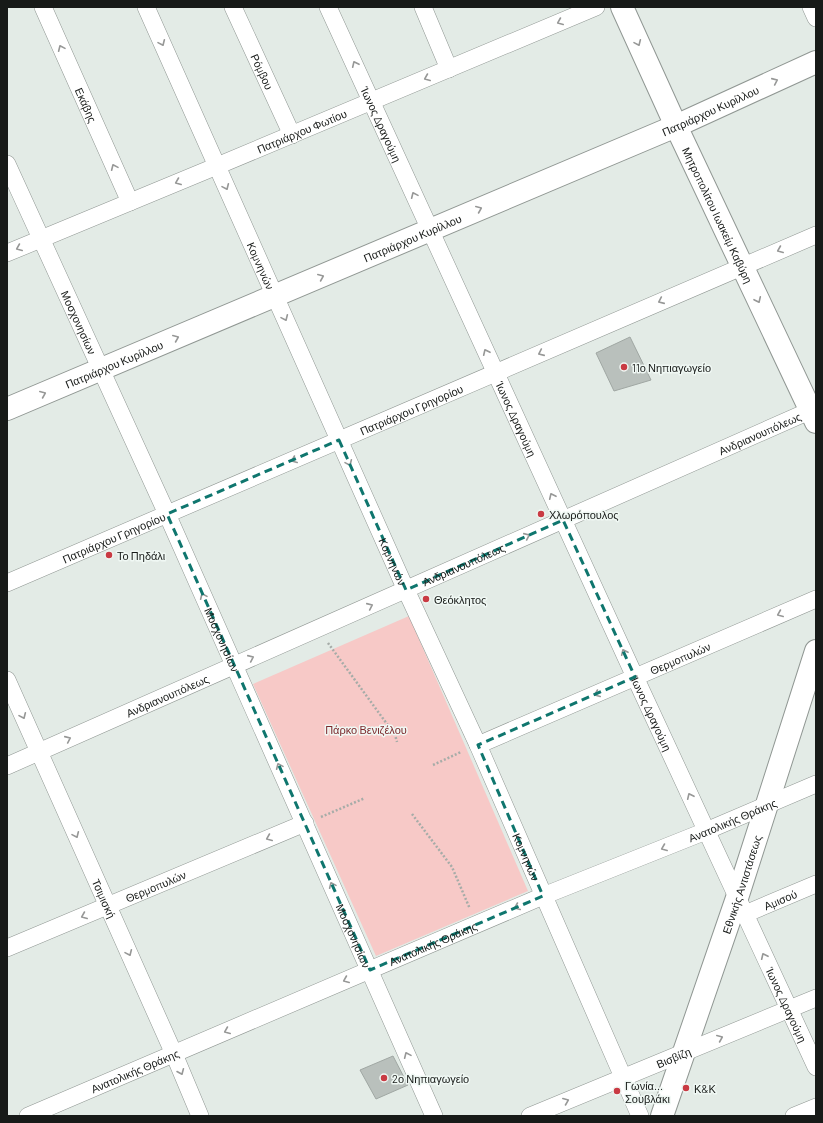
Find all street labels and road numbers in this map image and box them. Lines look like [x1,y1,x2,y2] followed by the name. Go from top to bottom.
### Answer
[249,52,277,91] street label: Ρόμβου
[660,83,761,138] street label: Πατριάρχου Κυρίλλου
[358,84,405,164] street label: Ίωνος Δραγούμη
[73,85,100,124] street label: Εκάβης
[255,106,348,155] street label: Πατριάρχου Φωτίου
[680,145,756,285] street label: Μητροπολίτου Ιωακείμ Καβύρη
[361,211,463,264] street label: Πατριάρχου Κυρίλλου
[245,240,278,292] street label: Κομνηνών
[59,288,100,357] street label: Μοσχονησίων
[63,337,165,390] street label: Πατριάρχου Κυρίλλου
[493,378,540,459] street label: Ίωνος Δραγούμη
[358,381,465,437] street label: Πατριάρχου Γρηγορίου
[716,409,803,457] street label: Ανδριανουπόλεως
[60,509,167,565] street label: Πατριάρχου Γρηγορίου
[377,536,410,588] street label: Κομνηνών
[420,540,507,588] street label: Ανδριανουπόλεως
[203,605,243,674] street label: Μοσχονησίων
[648,639,713,677] street label: Θερμοπυλών
[124,671,210,719] street label: Ανδριανουπόλεως
[628,673,675,753] street label: Ίωνος Δραγούμη
[686,795,778,844] street label: Ανατολικής Θράκης
[511,831,543,883] street label: Κομνηνών
[719,833,763,935] street label: Εθνικής Αντιστάσεως
[123,867,188,904] street label: Θερμοπυλών
[90,877,119,920] street label: Τσιμισκή
[761,886,799,912] street label: Αμισού
[334,902,374,970] street label: Μοσχονησίων
[387,919,479,968] street label: Ανατολικής Θράκης
[764,964,810,1044] street label: Ίωνος Δραγούμη
[654,1044,692,1070] street label: Βισβίζη
[89,1046,181,1095] street label: Ανατολικής Θράκης

